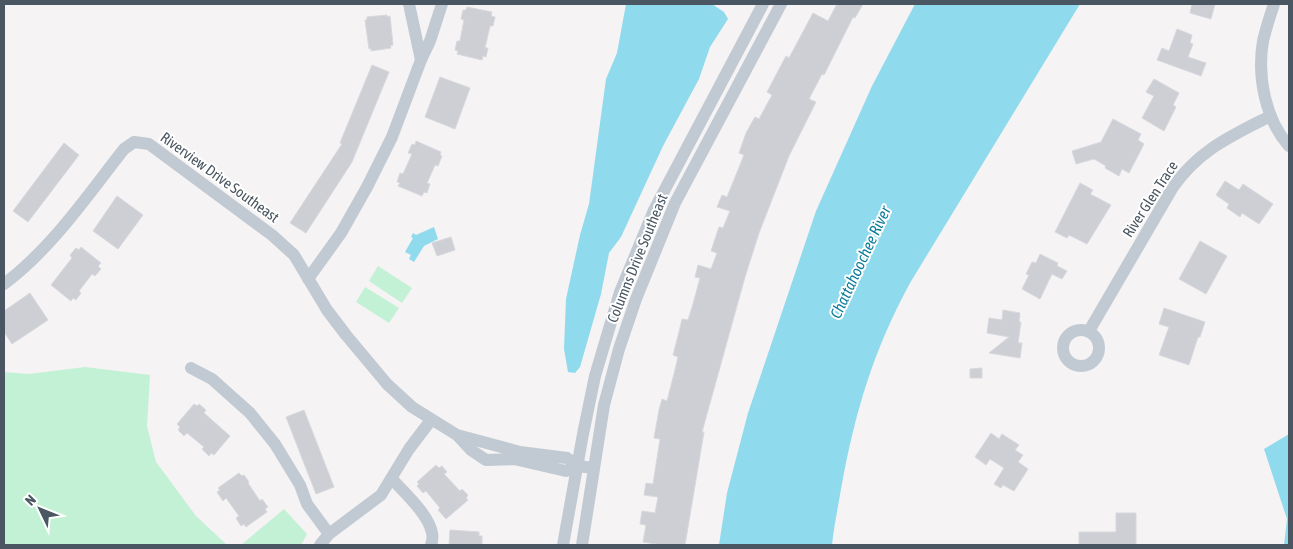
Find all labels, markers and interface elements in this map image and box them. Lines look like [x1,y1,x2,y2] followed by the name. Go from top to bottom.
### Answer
[157,128,283,226] street label: Riverview Drive Southeast
[1119,158,1181,240] street label: River Glen Trace
[603,191,671,325] street label: Columns Drive Southeast
[826,202,894,321] water label: Chattahoochee River
[15,484,65,534] north arrow
[22,492,39,509] text: N

